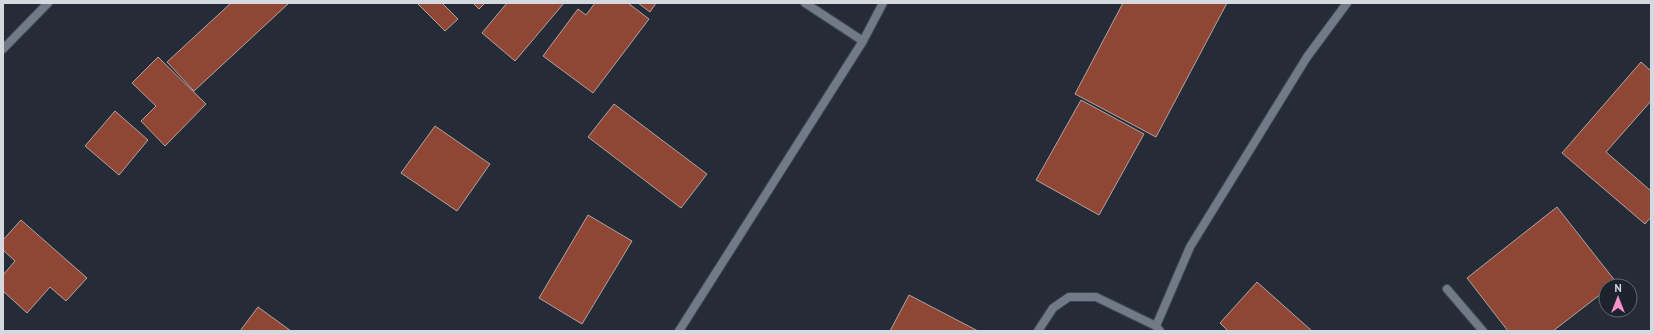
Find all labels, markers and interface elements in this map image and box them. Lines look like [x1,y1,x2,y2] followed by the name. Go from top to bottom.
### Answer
[1598,278,1638,318] north arrow
[1614,281,1622,295] text: N

